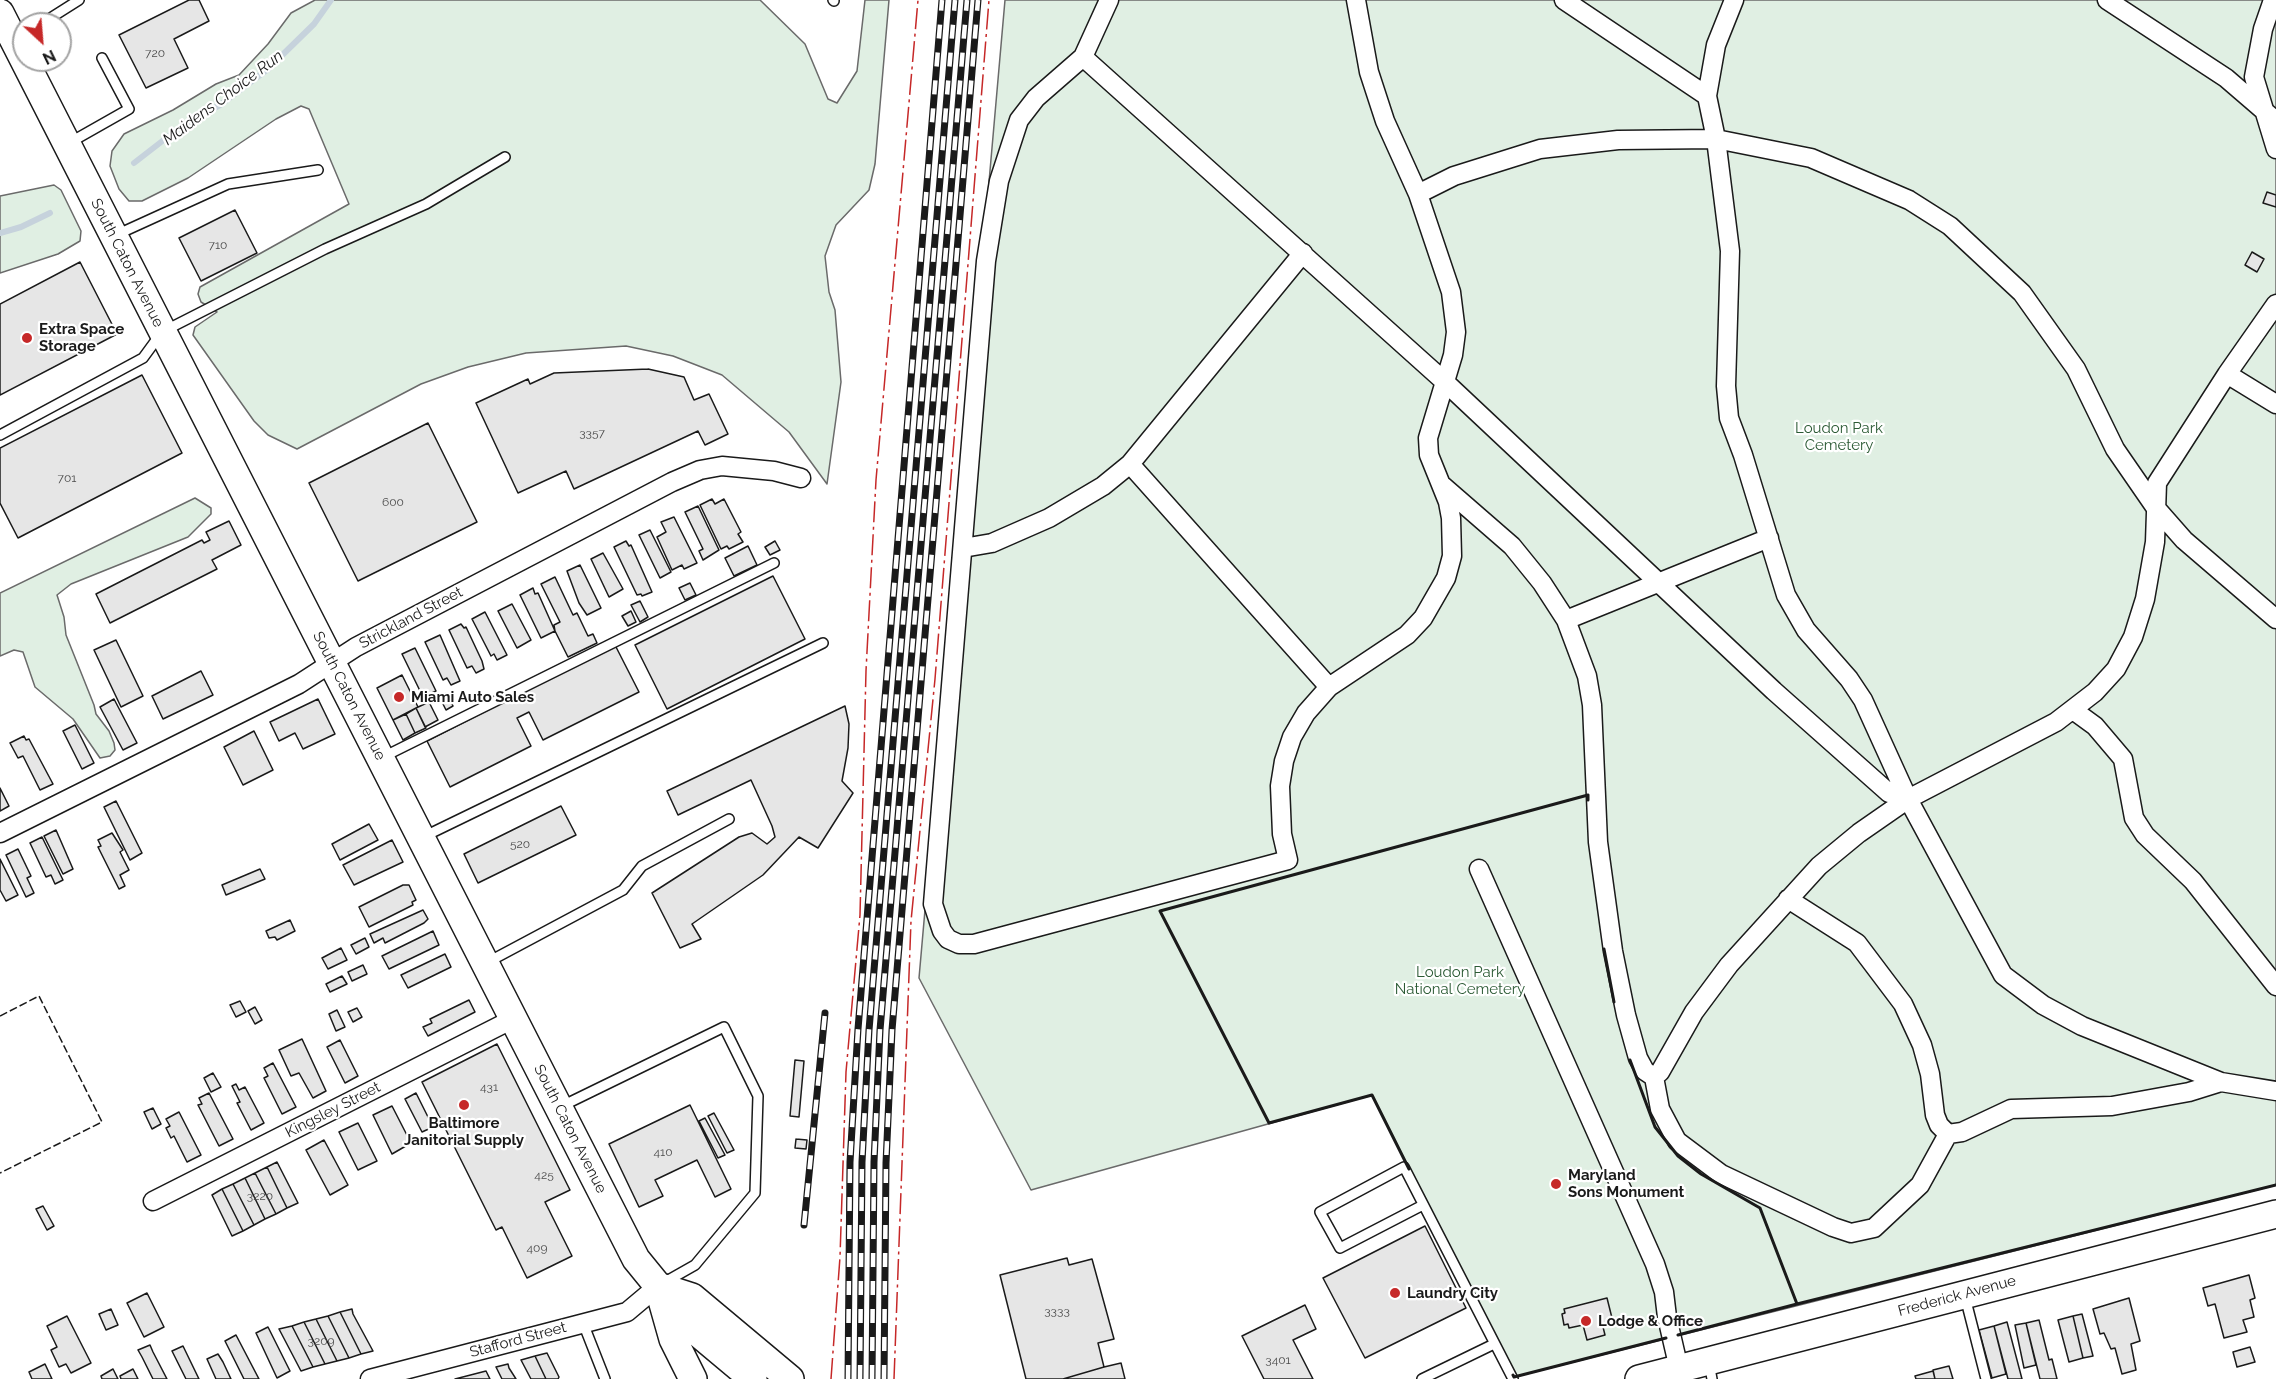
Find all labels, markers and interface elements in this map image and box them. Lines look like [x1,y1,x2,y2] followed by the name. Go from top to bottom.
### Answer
[12,12,72,72] north arrow
[40,46,59,68] text: N
[145,46,165,60] house number: 720
[159,46,287,150] water label: Maidens Choice Run
[87,196,167,330] street label: South Caton Avenue
[209,238,227,252] house number: 710
[39,320,124,355] place label: Extra Space Storage
[20,331,34,345] marker: Extra Space Storage
[1795,419,1883,454] park label: Loudon Park Cemetery
[579,426,605,440] house number: 3357
[58,471,76,485] house number: 701
[382,495,404,509] house number: 600
[356,583,466,653] street label: Strickland Street
[309,629,389,763] street label: South Caton Avenue
[411,688,534,706] place label: Miami Auto Sales
[392,690,406,704] marker: Miami Auto Sales
[510,837,530,851] house number: 520
[1395,963,1525,998] park label: Loudon Park National Cemetery
[530,1062,610,1196] street label: South Caton Avenue
[282,1078,384,1142] street label: Kingsley Street
[480,1080,498,1094] house number: 431
[457,1098,471,1112] marker: Baltimore Janitorial Supply
[404,1114,524,1149] place label: Baltimore Janitorial Supply
[653,1145,673,1159] house number: 410
[1568,1166,1684,1201] place label: Maryland Sons Monument
[534,1168,554,1182] house number: 425
[1549,1177,1563,1191] marker: Maryland Sons Monument
[247,1189,273,1203] house number: 3220
[527,1241,547,1255] house number: 409
[1896,1272,2018,1320] street label: Frederick Avenue
[1407,1284,1498,1302] place label: Laundry City
[1388,1286,1402,1300] marker: Laundry City
[1044,1304,1070,1318] house number: 3333
[1598,1312,1703,1330] place label: Lodge & Office
[1579,1314,1593,1328] marker: Lodge & Office
[468,1318,568,1362] street label: Stafford Street
[307,1334,335,1348] house number: 3209
[1265,1353,1291,1367] house number: 3401

